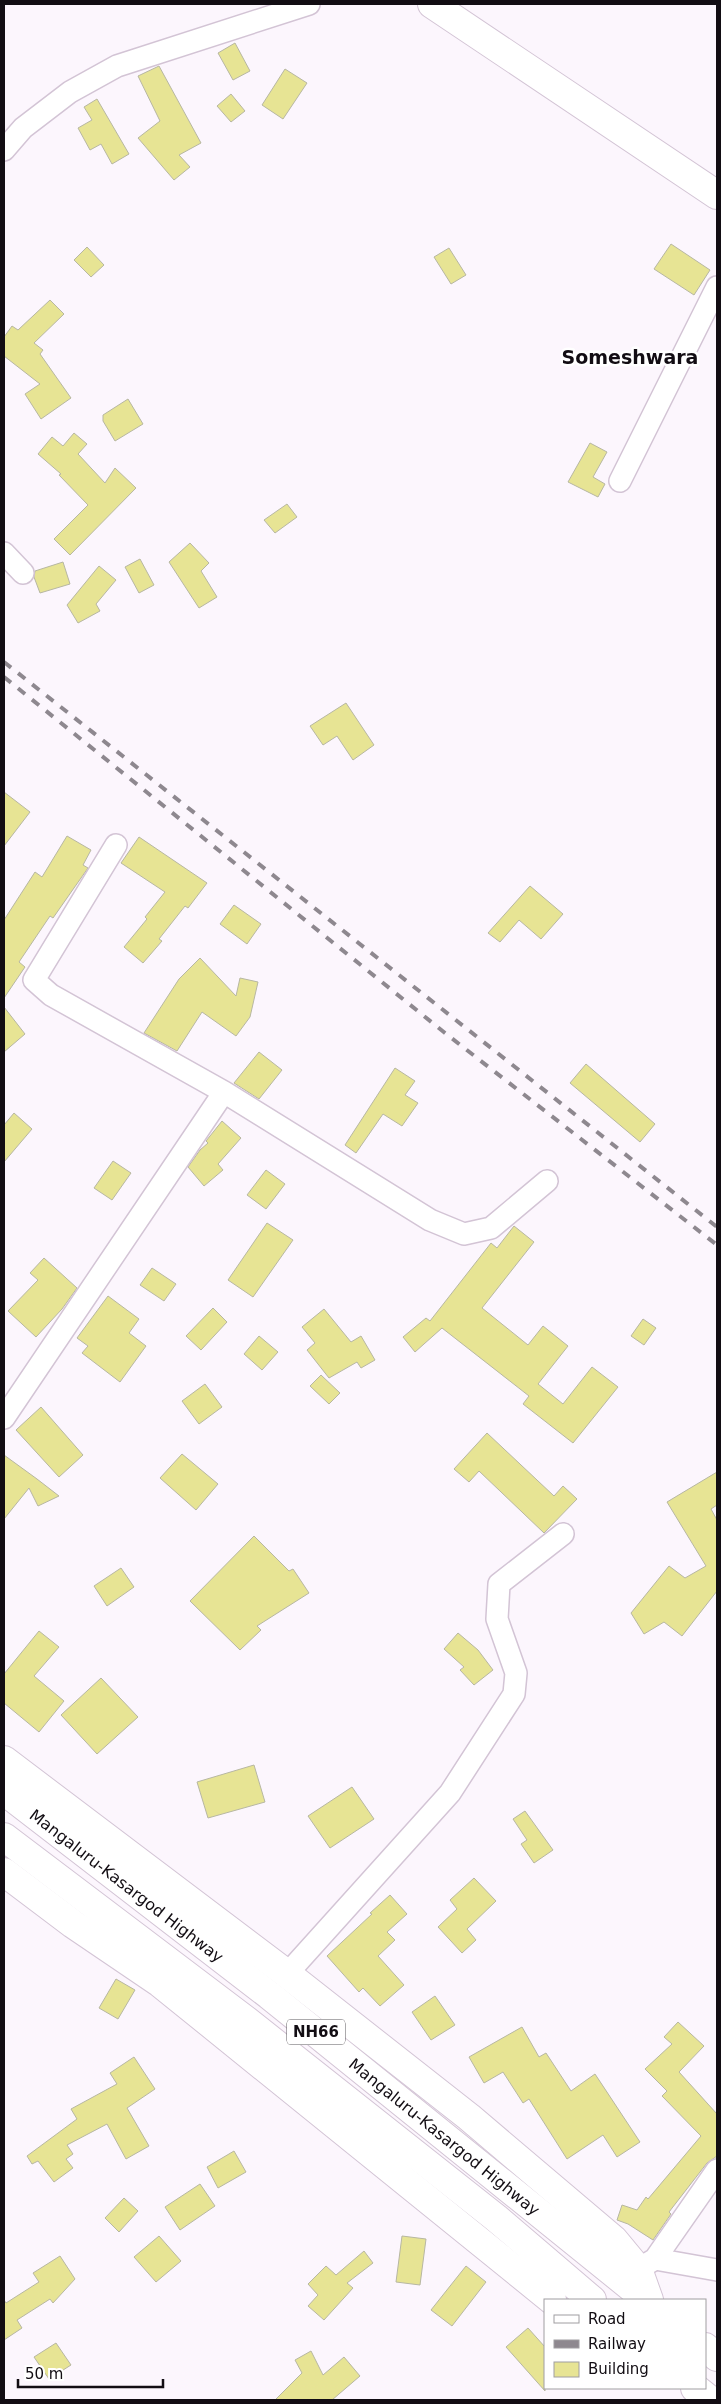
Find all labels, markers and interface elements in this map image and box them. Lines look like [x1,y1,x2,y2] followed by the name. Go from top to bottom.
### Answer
[562,346,698,368] district label: Someshwara
[26,1805,227,1967] street label: Mangaluru-Kasargod Highway
[287,2020,345,2044] road number: NH66
[345,2054,543,2220] street label: Mangaluru-Kasargod Highway
[544,2299,706,2389] legend
[588,2310,626,2328] text: Road
[588,2335,646,2353] text: Railway
[18,2356,162,2388] scale bar
[588,2360,649,2378] text: Building
[25,2365,63,2383] text: 50 m

